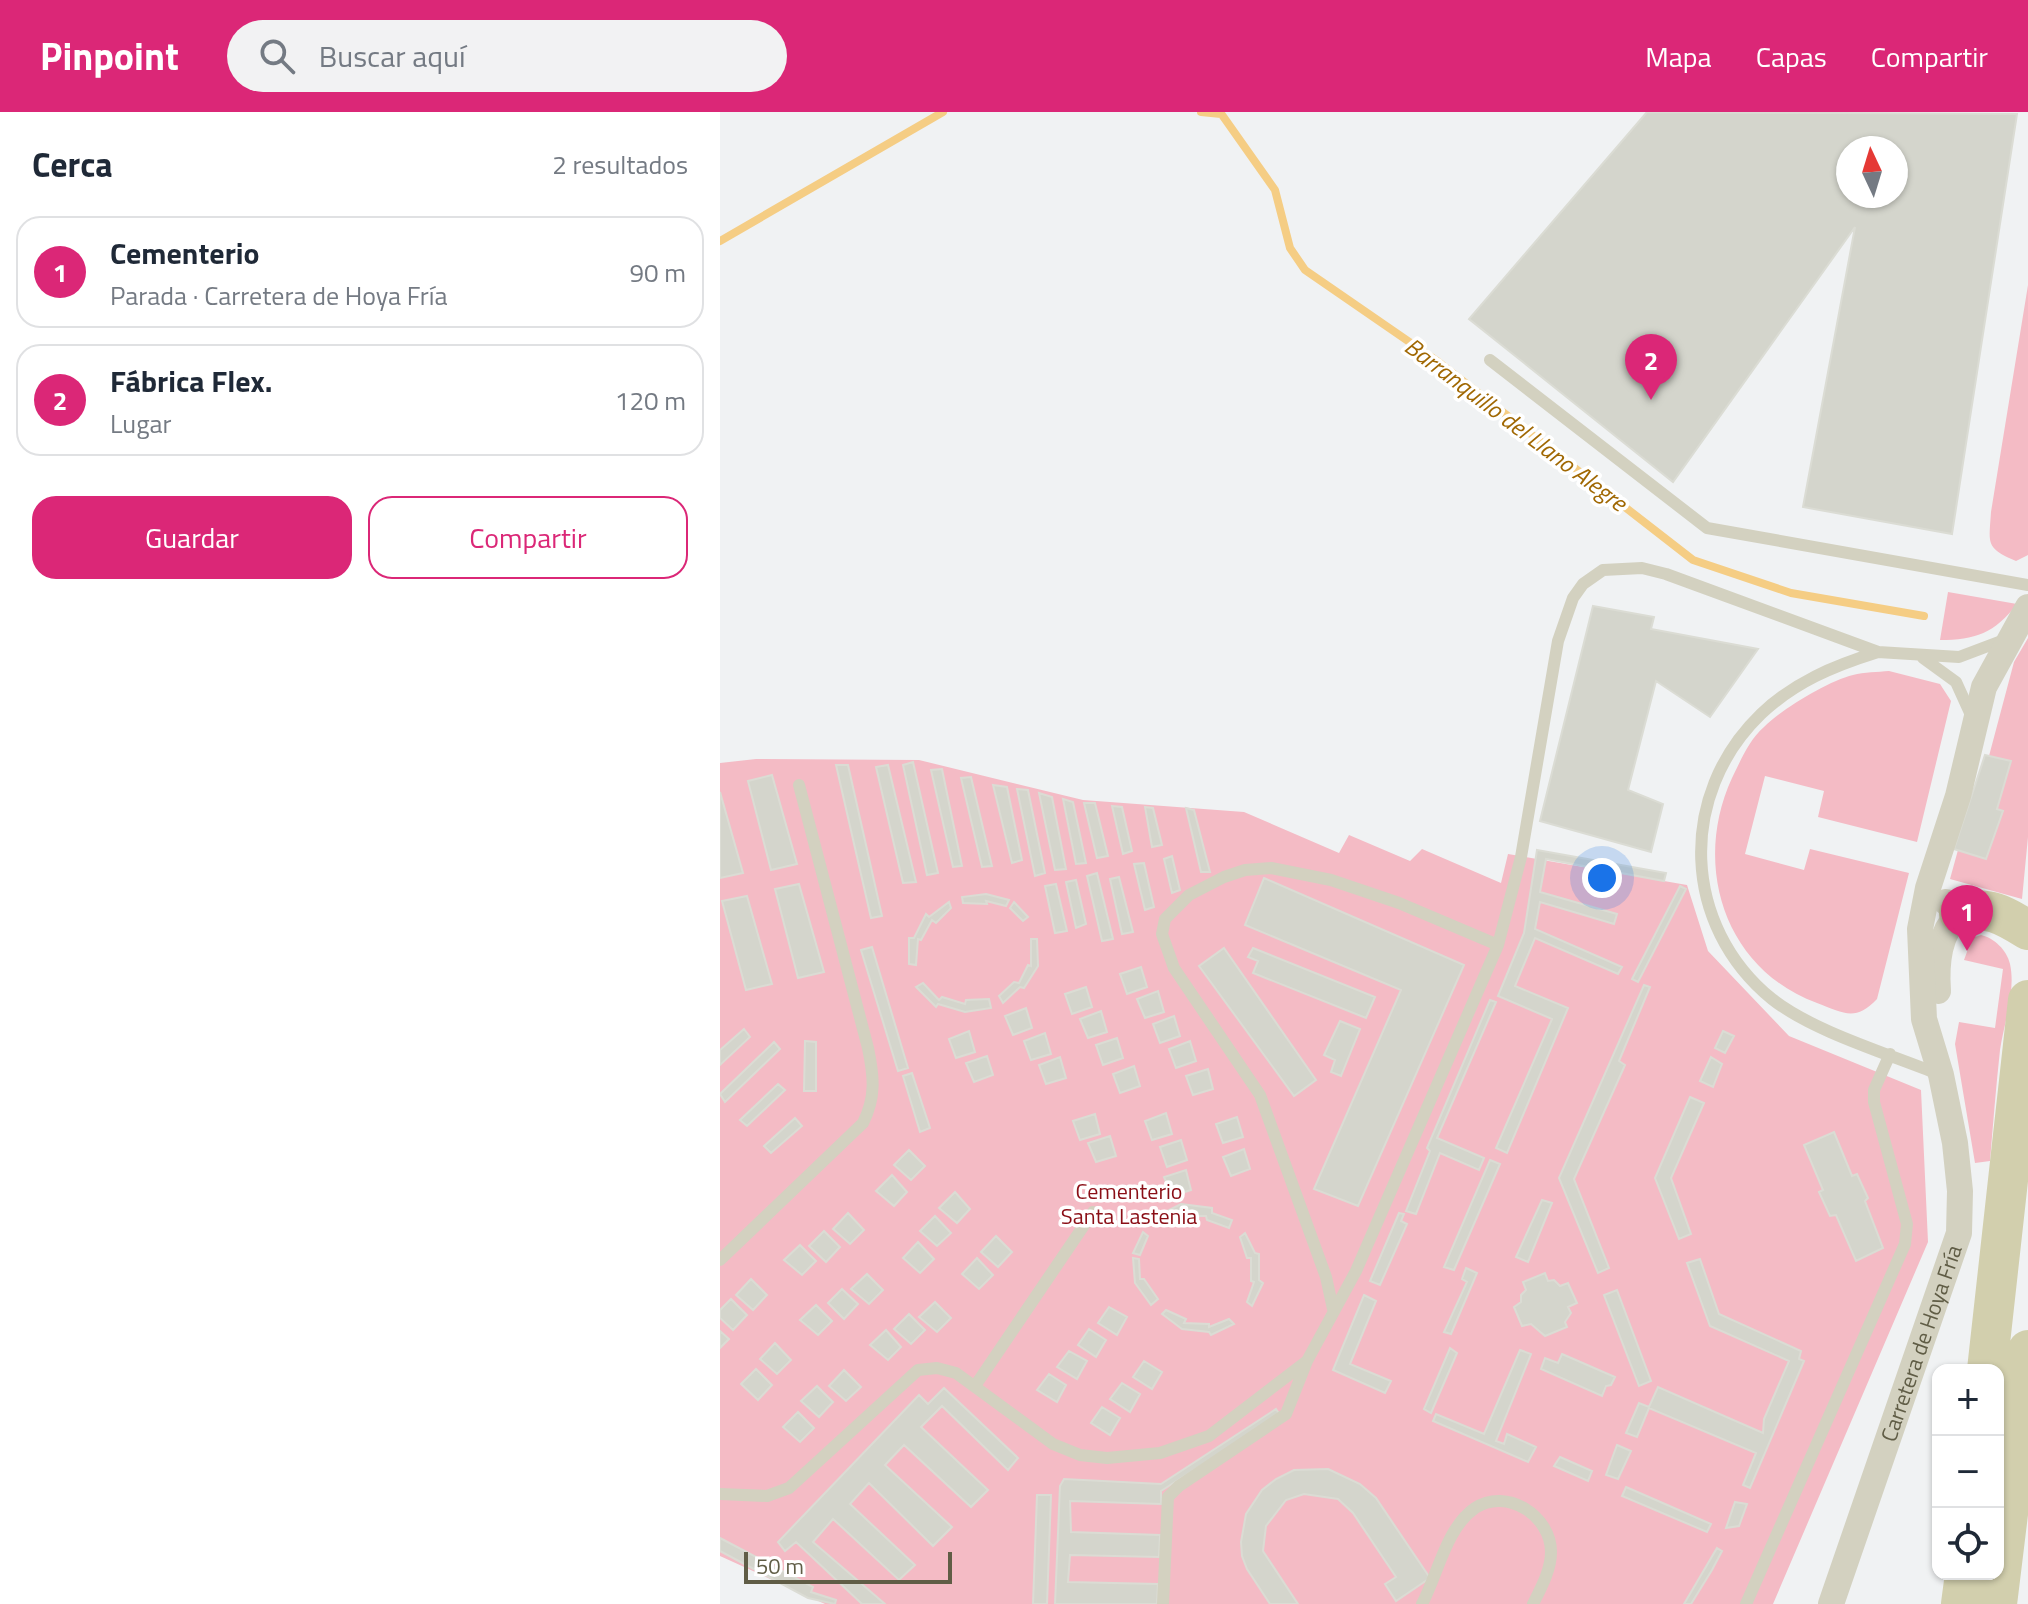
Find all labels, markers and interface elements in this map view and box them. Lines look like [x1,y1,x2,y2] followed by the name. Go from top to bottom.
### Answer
[227,20,787,92] search box
[40,27,179,85] text: Pinpoint
[319,33,466,79] text: Buscar aquí
[255,34,299,78] icon: search
[1645,35,1712,78] text: Mapa
[1756,35,1827,78] text: Capas
[1871,35,1988,78] text: Compartir
[1836,136,1908,208] north arrow
[32,138,113,190] text: Cerca
[552,145,688,184] text: 2 resultados
[110,230,260,276] text: Cementerio
[53,253,67,292] text: 1
[629,253,686,292] text: 90 m
[110,276,448,315] text: Parada · Carretera de Hoya Fría
[1397,328,1636,521] water label: Barranquillo del Llano Alegre
[1625,334,1677,400] pin: 2
[110,358,273,404] text: Fábrica Flex.
[53,381,67,420] text: 2
[615,381,686,420] text: 120 m
[110,404,172,443] text: Lugar
[32,496,352,579] button: Guardar
[368,496,688,579] button: Compartir
[1582,858,1622,898] your location
[1941,885,1993,951] pin: 1
[1061,1174,1197,1233] park label: Cementerio Santa Lastenia
[1871,1240,1971,1446] street label: Carretera de Hoya Fría
[1932,1364,2004,1580] map controls
[1932,1364,2004,1436] button: +
[1932,1436,2004,1508] button: −
[1932,1508,2004,1580] button: locate
[744,1548,952,1584] scale bar
[756,1549,804,1583] text: 50 m

